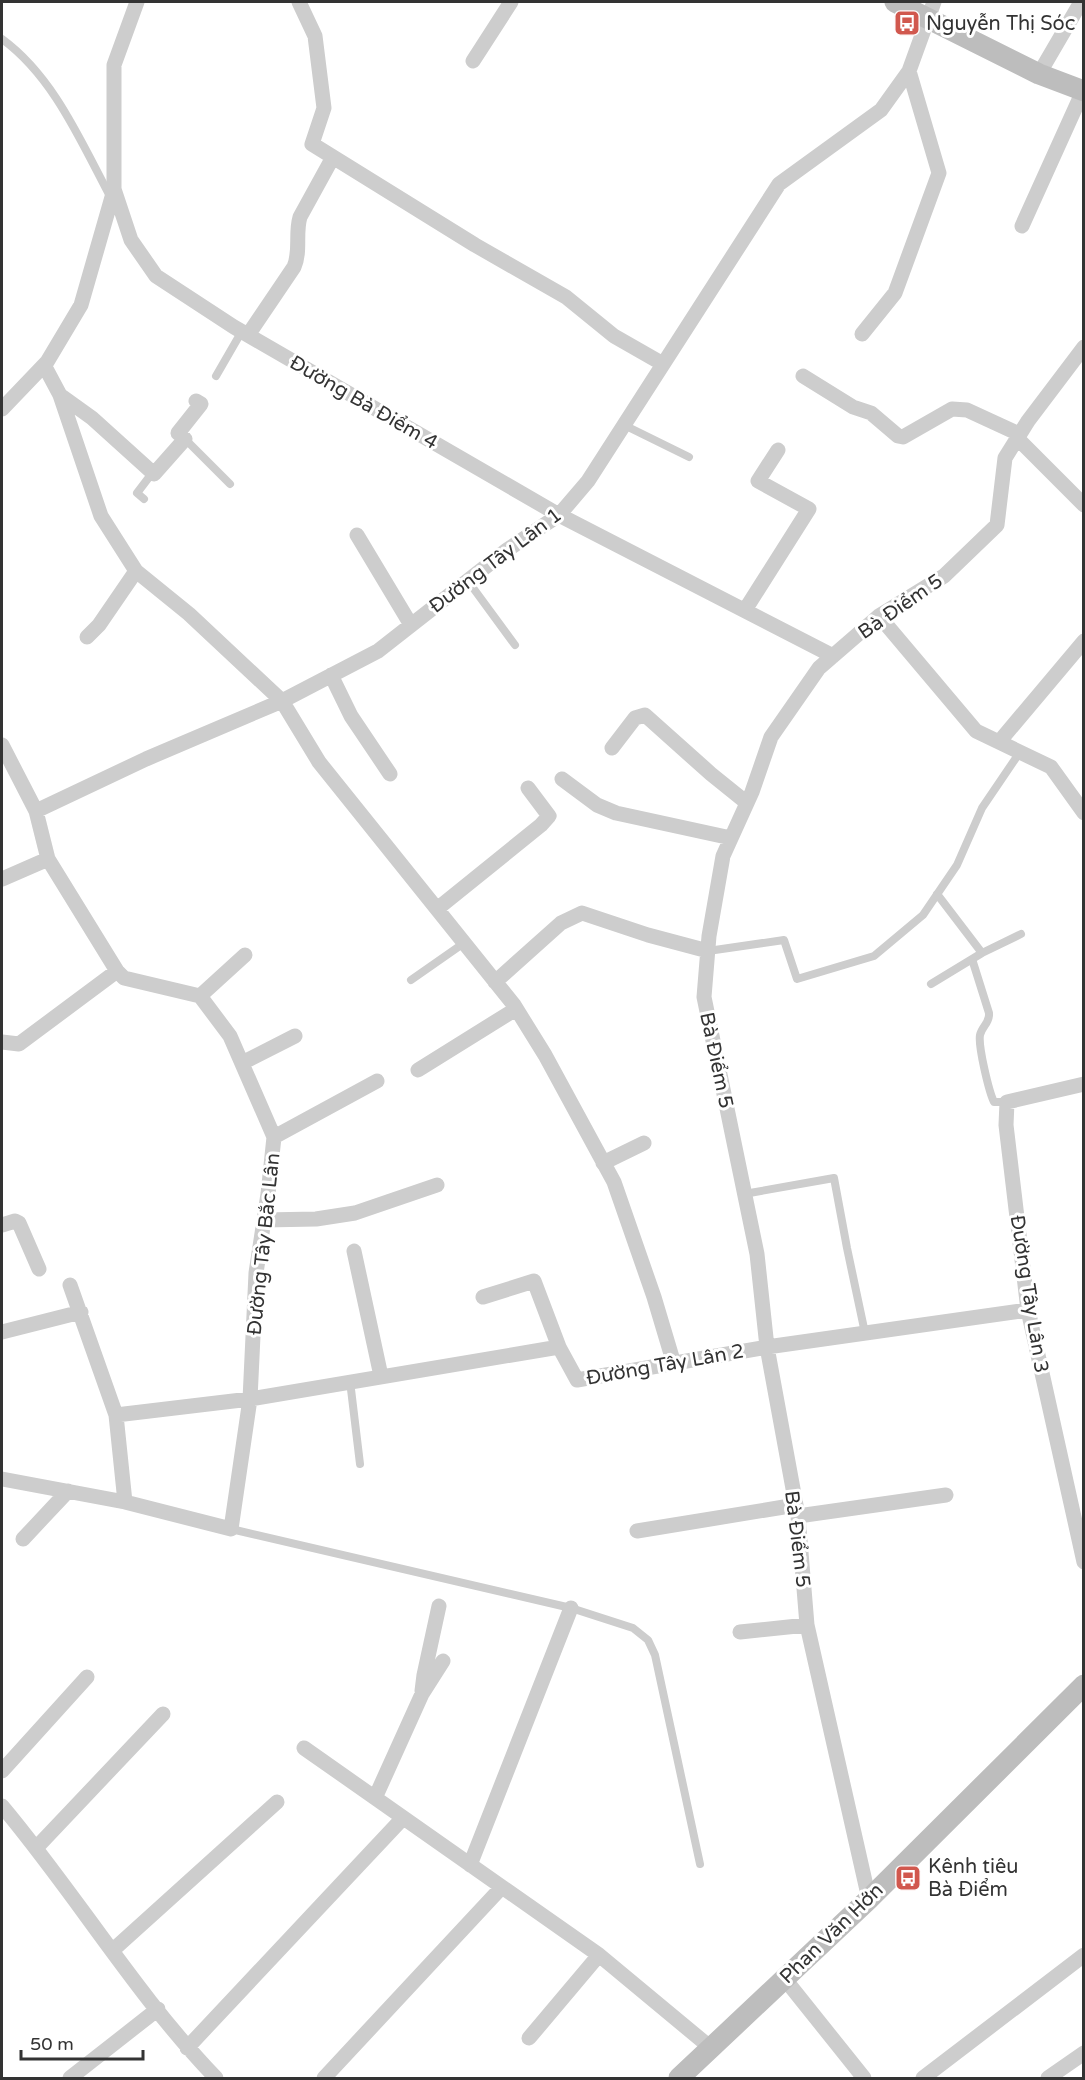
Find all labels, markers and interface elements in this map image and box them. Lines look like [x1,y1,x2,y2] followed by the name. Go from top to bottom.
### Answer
[892,8,922,38] bus stop icon: Nguyễn Thị Sóc
[926,12,1075,36] place label: Nguyễn Thị Sóc
[285,351,442,455] street label: Đường Bà Điểm 4
[425,503,567,618] street label: Đường Tây Lân 1
[854,569,947,645] street label: Bà Điểm 5
[694,1010,738,1110] street label: Bà Điểm 5
[242,1152,285,1336] street label: Đường Tây Bắc Lân
[1005,1213,1053,1375] street label: Đường Tây Lân 3
[584,1339,746,1391] street label: Đường Tây Lân 2
[779,1489,815,1589] street label: Bà Điểm 5
[928,1855,1018,1902] place label: Kênh tiêu Bà Điểm
[893,1863,923,1893] bus stop icon: Kênh tiêu Bà Điểm
[775,1878,888,1989] street label: Phan Văn Hớn
[21,2023,142,2061] scale bar
[30,2033,74,2055] text: 50 m

